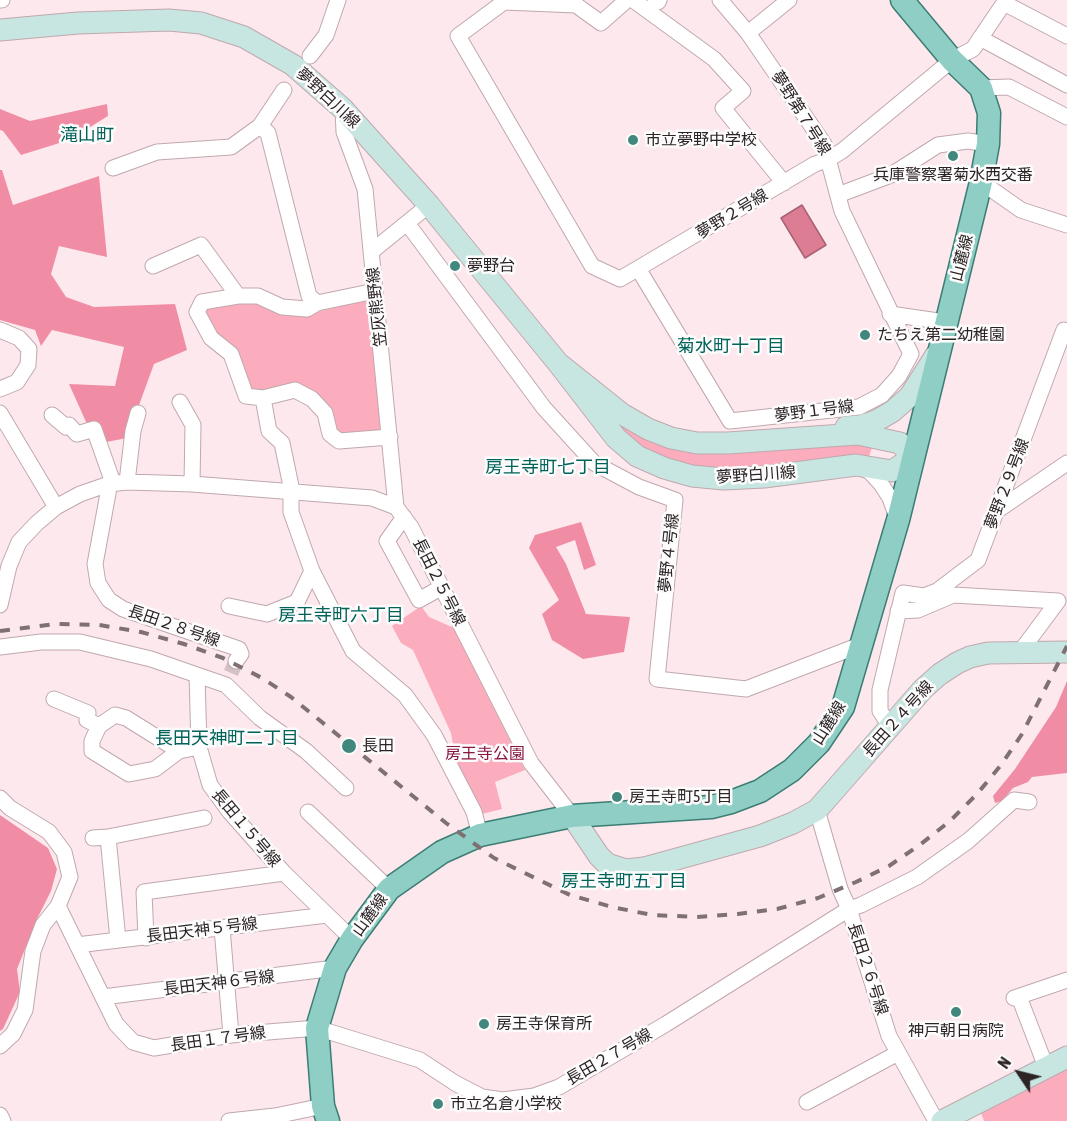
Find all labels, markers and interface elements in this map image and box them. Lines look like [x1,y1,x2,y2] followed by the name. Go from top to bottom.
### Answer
[292,64,364,132] street label: 夢野白川線
[767,67,835,159] street label: 夢野第７号線
[60,124,114,146] district label: 滝山町
[645,130,757,150] place label: 市立夢野中学校
[626,133,640,147] marker: 市立夢野中学校
[946,149,960,163] marker: 兵庫警察署菊水西交番
[873,165,1033,185] place label: 兵庫警察署菊水西交番
[693,185,771,243] street label: 夢野２号線
[947,232,977,284] street label: 山麓線
[467,256,515,276] place label: 夢野台
[448,259,462,273] marker: 夢野台
[363,266,391,348] street label: 笠灰熊野線
[877,325,1005,345] place label: たちえ第二幼稚園
[858,328,872,342] marker: たちえ第二幼稚園
[677,335,785,357] district label: 菊水町十丁目
[773,397,855,425] street label: 夢野１号線
[981,436,1033,532] street label: 夢野２９号線
[485,456,611,478] district label: 房王寺町七丁目
[715,463,797,487] street label: 夢野白川線
[655,512,683,594] street label: 夢野４号線
[409,535,469,629] street label: 長田２５号線
[125,601,223,651] street label: 長田２８号線
[278,604,404,626] district label: 房王寺町六丁目
[859,677,937,761] street label: 長田２４号線
[808,698,850,748] street label: 山麓線
[155,727,299,749] district label: 長田天神町二丁目
[362,736,394,756] place label: 長田
[340,737,358,755] marker: 長田
[445,744,525,764] park label: 房王寺公園
[208,785,284,871] street label: 長田１５号線
[629,787,733,807] place label: 房王寺町5丁目
[610,790,624,804] marker: 房王寺町5丁目
[561,870,687,892] district label: 房王寺町五丁目
[348,890,392,940] street label: 山麓線
[145,914,259,946] street label: 長田天神５号線
[844,920,892,1018] street label: 長田２６号線
[162,967,276,999] street label: 長田天神６号線
[949,1005,963,1019] marker: 神戸朝日病院
[496,1014,592,1034] place label: 房王寺保育所
[477,1017,491,1031] marker: 房王寺保育所
[908,1021,1004,1041] place label: 神戸朝日病院
[169,1023,267,1055] street label: 長田１７号線
[563,1025,655,1089] street label: 長田２７号線
[989,1043,1049,1103] north arrow
[994,1054,1014,1072] text: N
[450,1094,562,1114] place label: 市立名倉小学校
[431,1097,445,1111] marker: 市立名倉小学校

